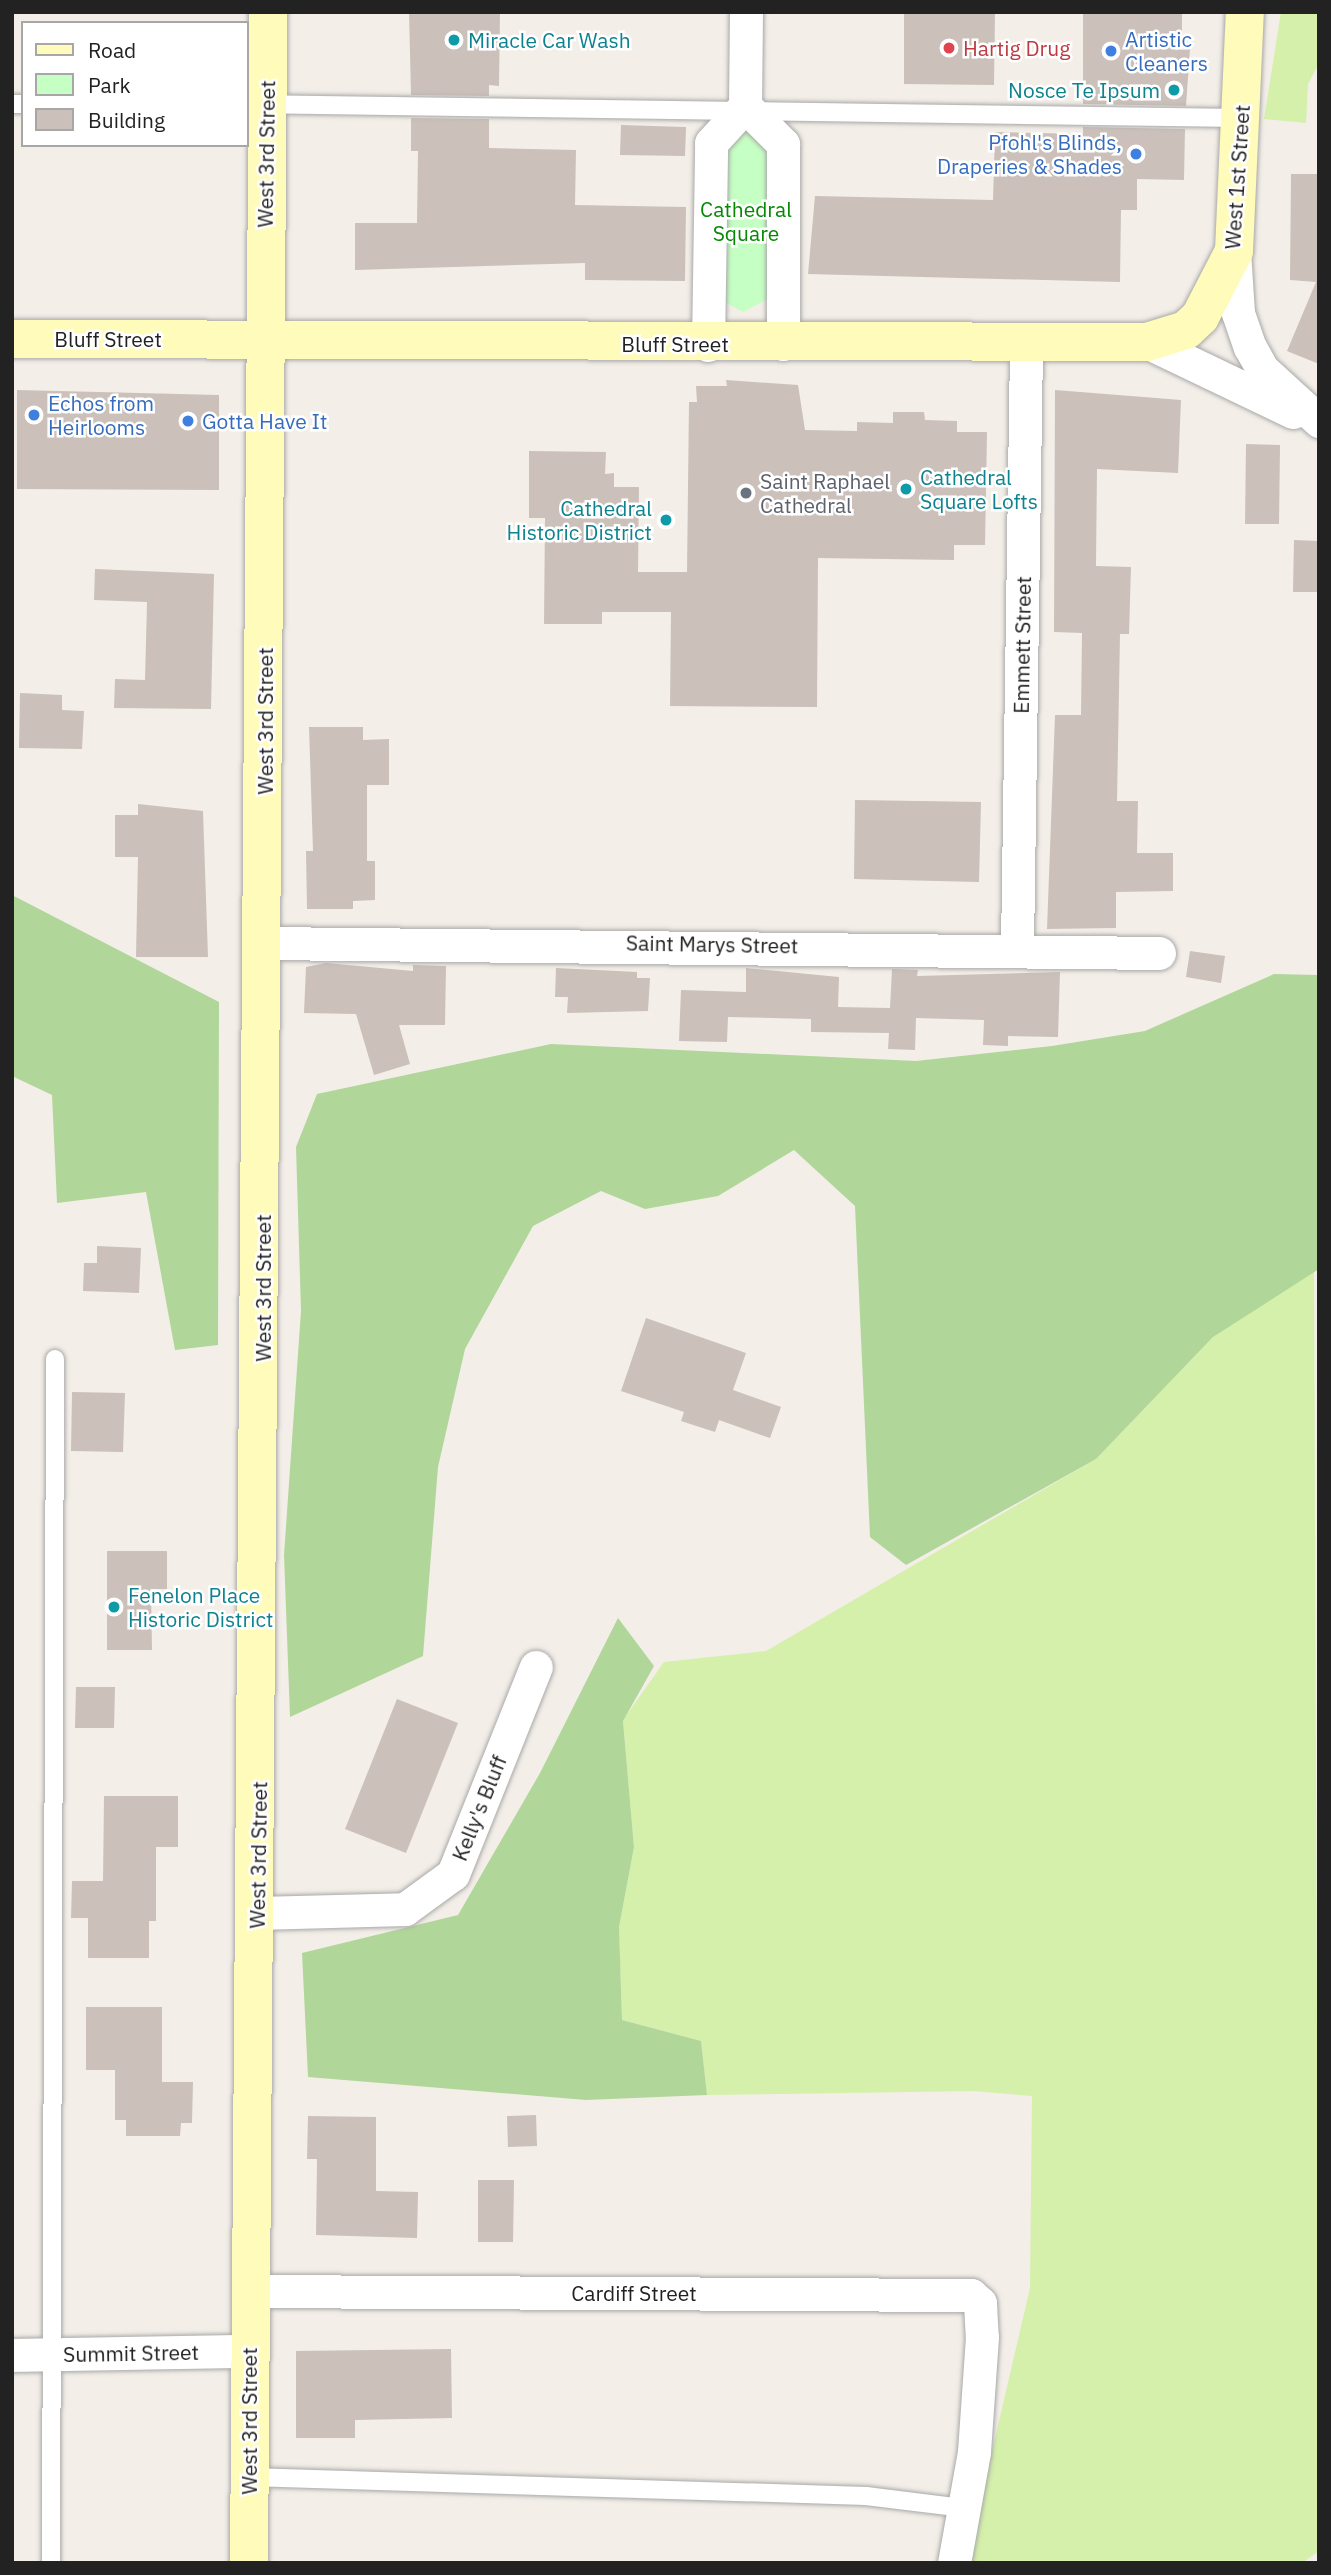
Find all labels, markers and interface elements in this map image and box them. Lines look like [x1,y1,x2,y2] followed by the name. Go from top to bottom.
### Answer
[21,21,248,147] legend
[1125,26,1208,76] place label: Artistic Cleaners
[468,27,631,53] place label: Miracle Car Wash
[446,32,462,48] marker: Miracle Car Wash
[963,35,1070,61] place label: Hartig Drug
[88,36,136,64] text: Road
[941,40,957,56] marker: Hartig Drug
[1103,43,1119,59] marker: Artistic Cleaners
[88,71,131,99] text: Park
[1008,77,1160,103] place label: Nosce Te Ipsum
[252,80,280,228] street label: West 3rd Street
[1166,82,1182,98] marker: Nosce Te Ipsum
[1219,104,1255,250] street label: West 1st Street
[88,106,165,134] text: Building
[937,129,1122,179] place label: Pfohl's Blinds, Draperies & Shades
[1128,146,1144,162] marker: Pfohl's Blinds, Draperies & Shades
[700,196,792,246] park label: Cathedral Square
[54,326,162,352] street label: Bluff Street
[621,331,729,357] street label: Bluff Street
[48,390,154,440] place label: Echos from Heirlooms
[26,407,42,423] marker: Echos from Heirlooms
[202,408,327,434] place label: Gotta Have It
[180,413,196,429] marker: Gotta Have It
[920,464,1038,514] place label: Cathedral Square Lofts
[760,468,890,518] place label: Saint Raphael Cathedral
[898,481,914,497] marker: Cathedral Square Lofts
[738,485,754,501] marker: Saint Raphael Cathedral
[507,495,652,545] place label: Cathedral Historic District
[658,512,674,528] marker: Cathedral Historic District
[1008,576,1036,714] street label: Emmett Street
[252,647,278,795] street label: West 3rd Street
[626,930,798,958] street label: Saint Marys Street
[250,1214,276,1362] street label: West 3rd Street
[128,1582,273,1632] place label: Fenelon Place Historic District
[106,1599,122,1615] marker: Fenelon Place Historic District
[446,1752,512,1864] street label: Kelly's Bluff
[244,1781,272,1929] street label: West 3rd Street
[571,2280,697,2306] street label: Cardiff Street
[63,2339,199,2367] street label: Summit Street
[236,2347,262,2495] street label: West 3rd Street

